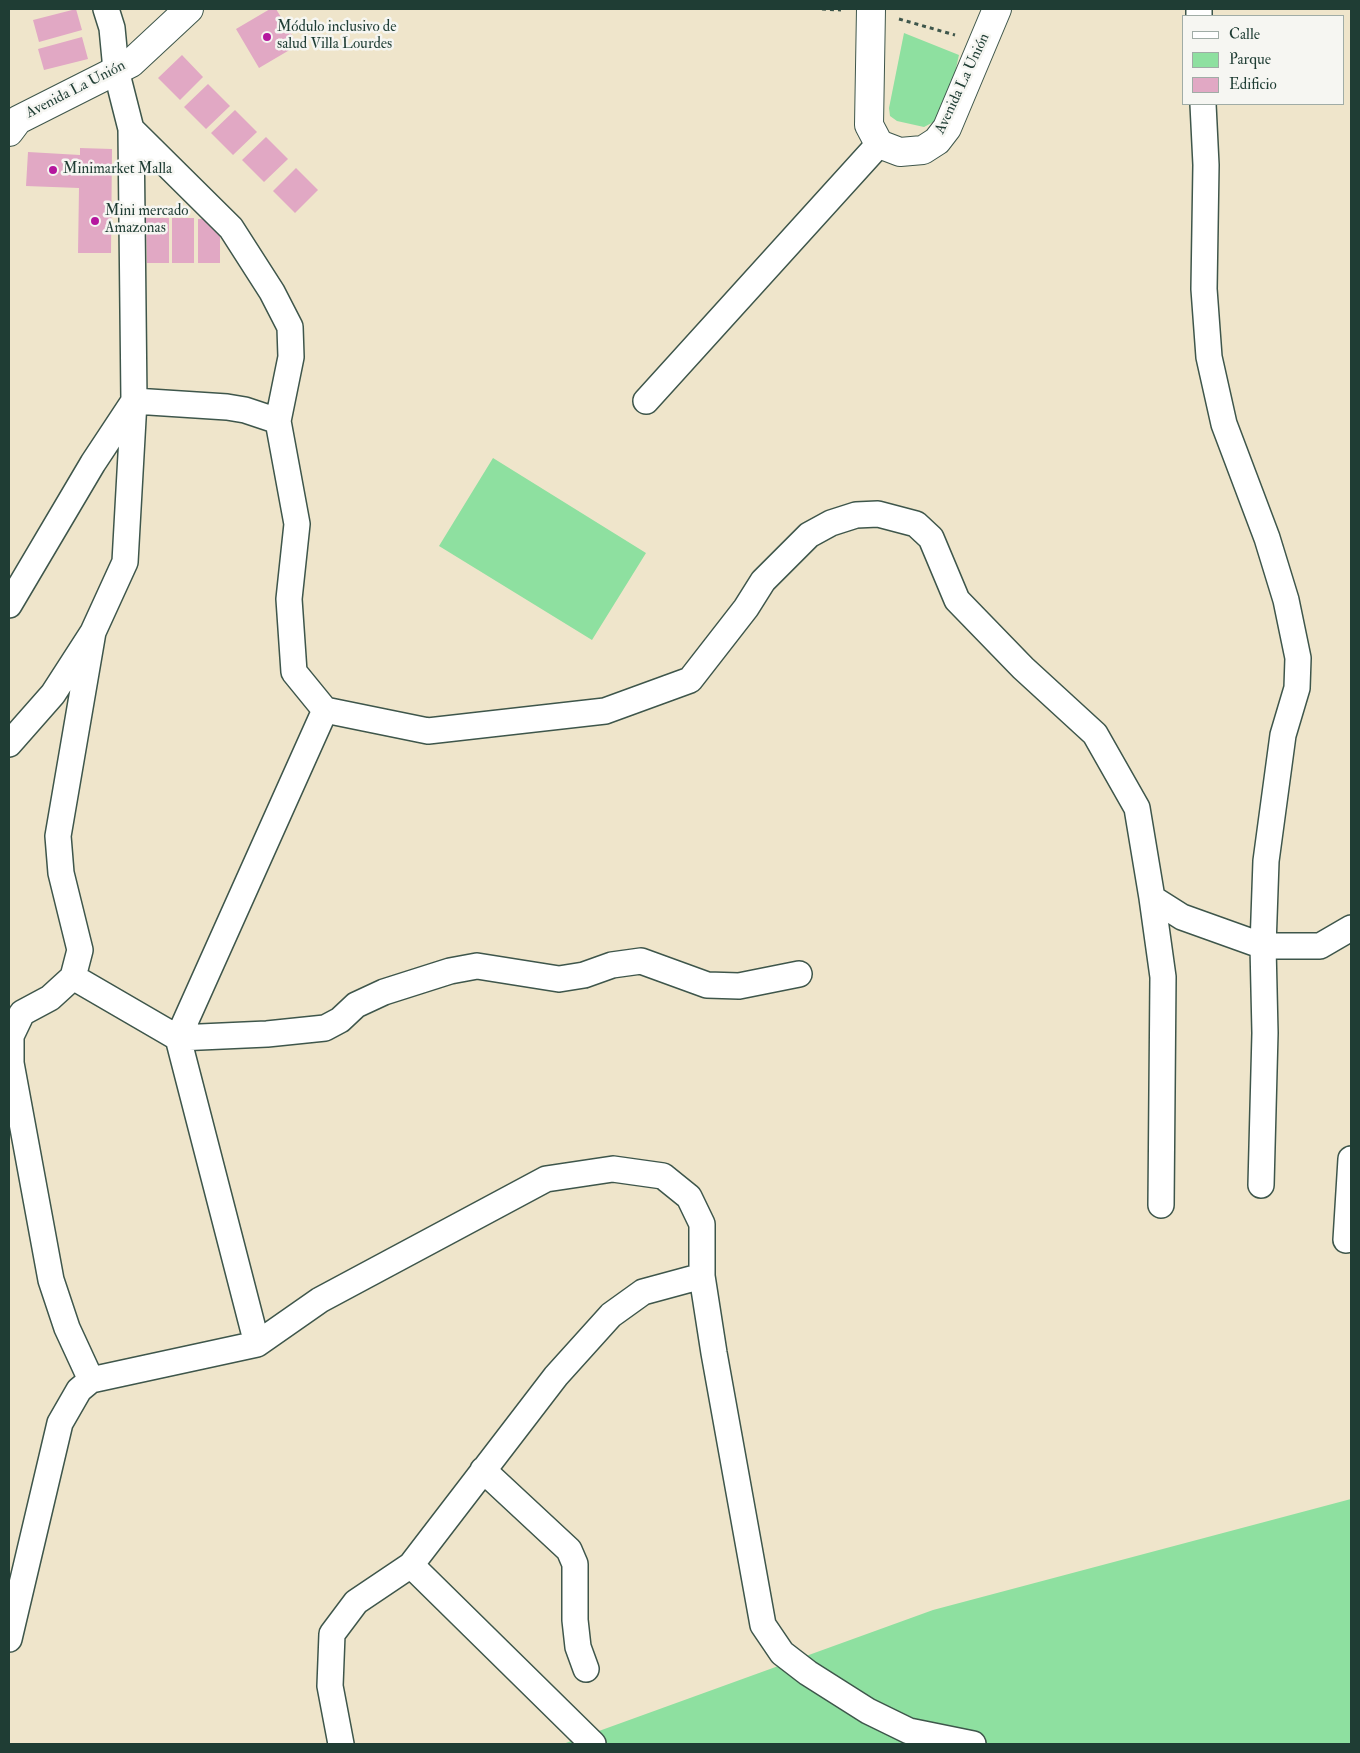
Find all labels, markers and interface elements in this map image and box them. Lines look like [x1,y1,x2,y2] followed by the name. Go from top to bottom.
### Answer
[1182,15,1345,105] legend
[277,19,396,54] place label: Módulo inclusivo de salud Villa Lourdes
[1229,25,1260,44] text: Calle
[261,31,273,43] marker: Módulo inclusivo de salud Villa Lourdes
[932,31,994,137] street label: Avenida La Unión
[1229,50,1271,69] text: Parque
[23,57,129,123] street label: Avenida La Unión
[1229,75,1277,94] text: Edificio
[63,161,172,179] place label: Minimarket Malla
[47,164,59,176] marker: Minimarket Malla
[105,203,189,238] place label: Mini mercado Amazonas
[89,215,101,227] marker: Mini mercado Amazonas

